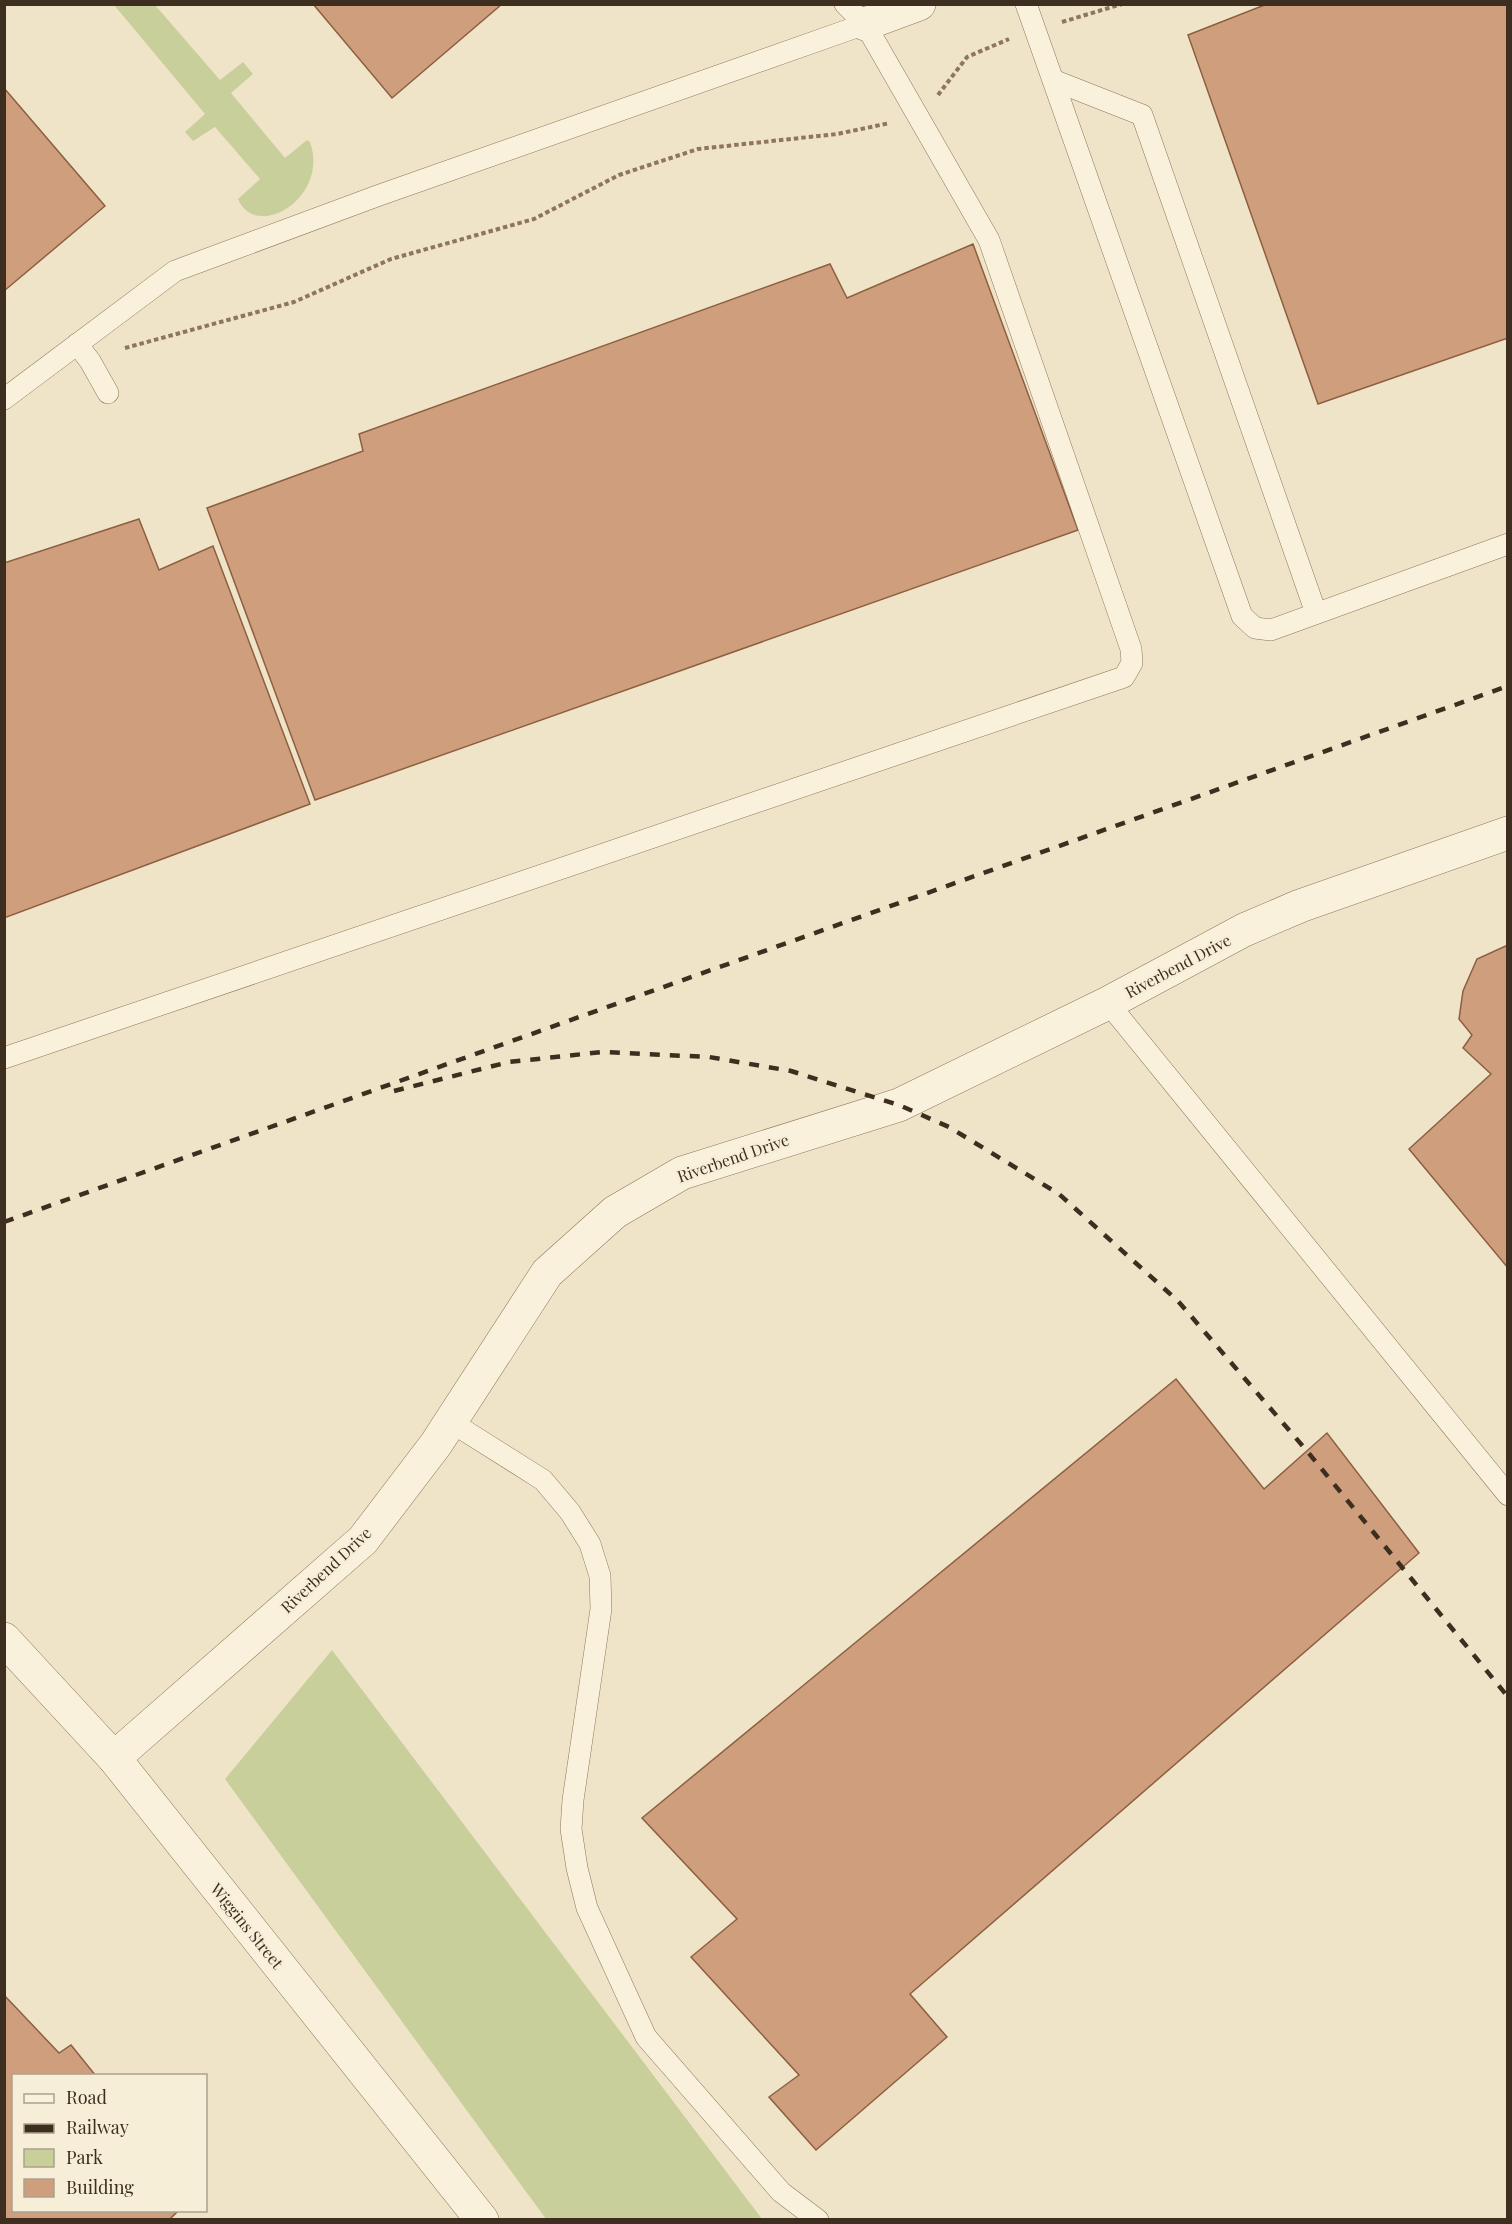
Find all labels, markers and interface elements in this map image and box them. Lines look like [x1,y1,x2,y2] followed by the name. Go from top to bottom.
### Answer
[1121,929,1234,1002] street label: Riverbend Drive
[674,1129,791,1186] street label: Riverbend Drive
[276,1522,376,1617] street label: Riverbend Drive
[206,1878,288,1973] street label: Wiggins Street
[12,2074,207,2212] legend
[66,2085,107,2109] text: Road
[66,2115,129,2139] text: Railway
[66,2145,103,2169] text: Park
[66,2175,134,2199] text: Building

